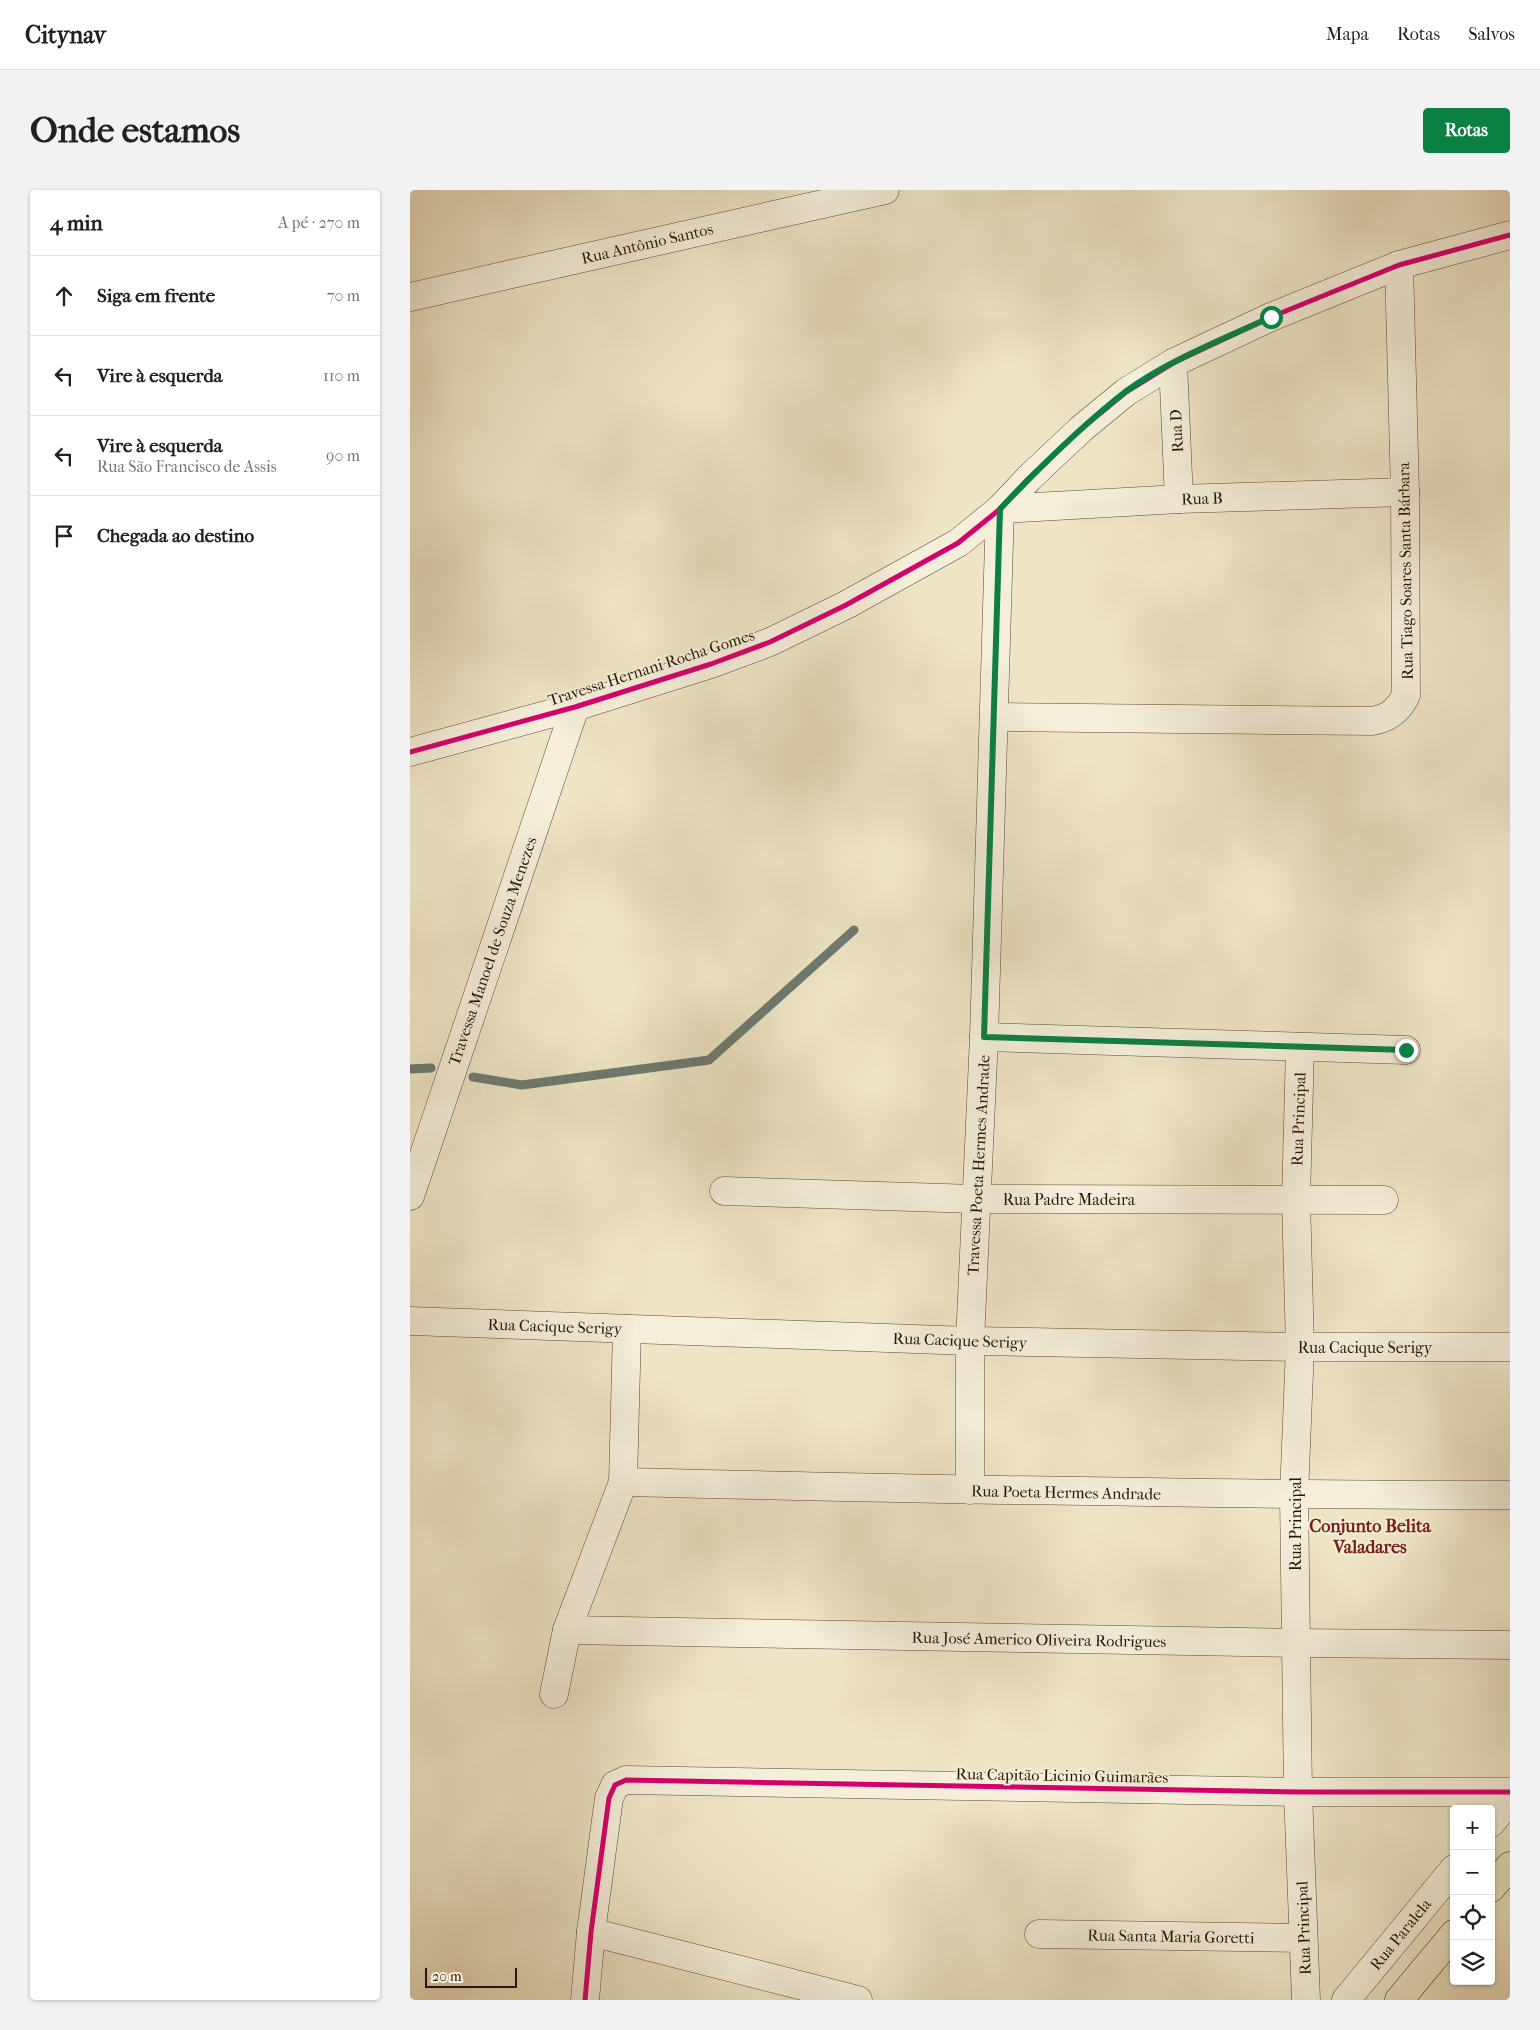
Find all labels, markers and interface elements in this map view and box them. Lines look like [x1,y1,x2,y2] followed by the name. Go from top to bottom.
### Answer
[25,21,106,49] text: Citynav
[1326,24,1369,45] text: Mapa
[1397,24,1440,45] text: Rotas
[1468,24,1515,45] text: Salvos
[1423,108,1510,153] button: Rotas
[30,110,240,151] text: Onde estamos
[50,211,103,235] text: 4 min
[278,213,360,232] text: A pé · 270 m
[579,219,715,268] street label: Rua Antônio Santos
[50,282,78,310] icon: ahead
[97,285,215,307] text: Siga em frente
[327,286,360,305] text: 70 m
[1260,306,1283,329] route start
[50,362,78,390] icon: left
[97,365,223,387] text: Vire à esquerda
[323,366,360,385] text: 110 m
[1166,409,1187,453] street label: Rua D
[97,435,223,457] text: Vire à esquerda
[50,442,78,470] icon: left
[326,446,360,465] text: 90 m
[97,457,277,476] text: Rua São Francisco de Assis
[1394,461,1417,680] street label: Rua Tiago Soares Santa Bárbara
[1181,488,1223,509] street label: Rua B
[50,522,78,550] icon: arrive
[97,525,254,547] text: Chegada ao destino
[546,625,757,710] street label: Travessa Hernani Rocha Gomes
[444,834,541,1068] street label: Travessa Manoel de Souza Menezes
[1395,1039,1418,1062] route end
[963,1054,994,1276] street label: Travessa Poeta Hermes Andrade
[1287,1071,1310,1166] street label: Rua Principal
[1003,1190,1136,1209] street label: Rua Padre Madeira
[487,1315,623,1338] street label: Rua Cacique Serigy
[892,1329,1028,1352] street label: Rua Cacique Serigy
[1298,1338,1433,1357] street label: Rua Cacique Serigy
[1286,1476,1305,1571] street label: Rua Principal
[971,1481,1161,1504] street label: Rua Poeta Hermes Andrade
[1309,1516,1431,1558] district label: Conjunto Belita Valadares
[912,1628,1167,1651] street label: Rua José Americo Oliveira Rodrigues
[956,1764,1169,1787] street label: Rua Capitão Licinio Guimarães
[1450,1805,1495,1985] map controls
[1450,1805,1495,1850] button: +
[1450,1850,1495,1895] button: −
[1292,1880,1315,1975] street label: Rua Principal
[1366,1894,1435,1974] street label: Rua Paralela
[1450,1895,1495,1940] button: locate
[1087,1926,1255,1947] street label: Rua Santa Maria Goretti
[1450,1940,1495,1985] button: layers
[425,1965,518,1988] scale bar
[432,1968,462,1985] text: 20 m

